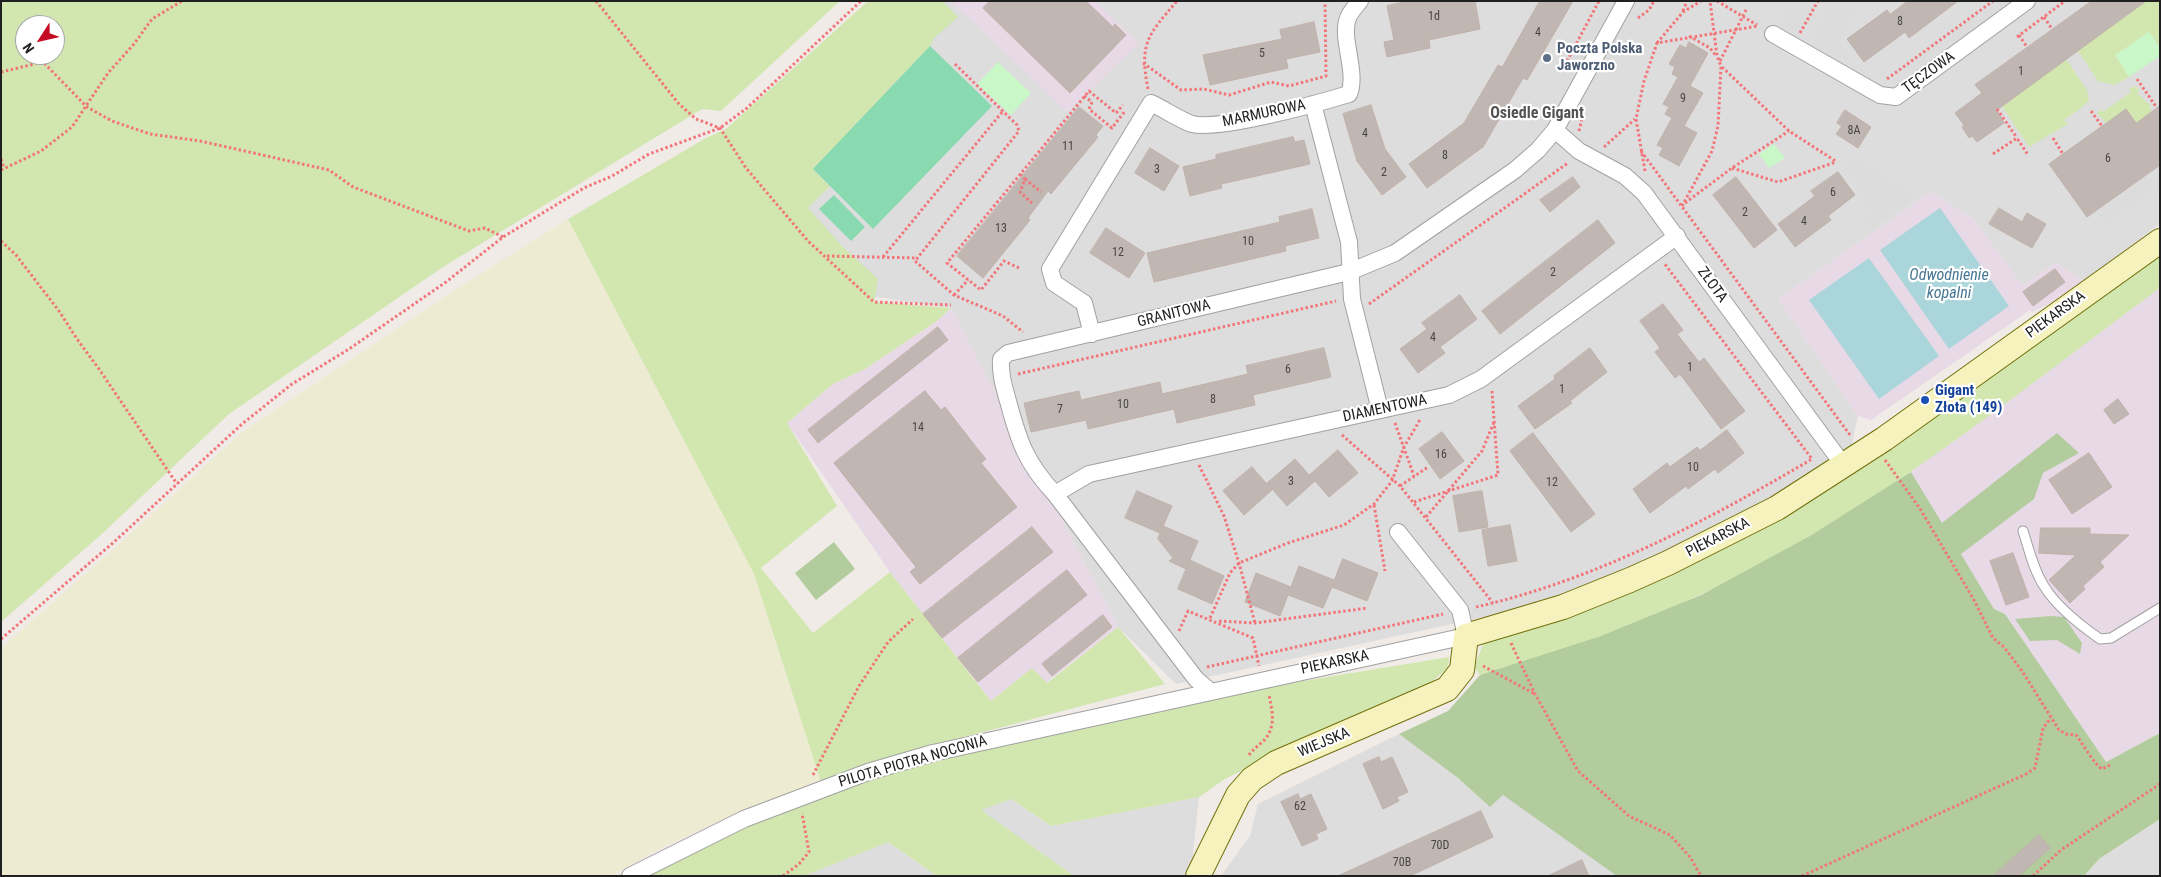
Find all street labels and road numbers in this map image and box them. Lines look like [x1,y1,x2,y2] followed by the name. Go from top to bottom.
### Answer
[1899,48,1959,98] street label: TĘCZOWA
[1221,96,1307,132] street label: MARMUROWA
[1693,264,1731,306] street label: ZŁOTA
[2023,287,2089,343] street label: PIEKARSKA
[1136,296,1212,332] street label: GRANITOWA
[1341,391,1429,427] street label: DIAMENTOWA
[1683,514,1753,562] street label: PIEKARSKA
[1299,647,1371,679] street label: PIEKARSKA
[1295,724,1353,762] street label: WIEJSKA
[837,732,989,792] street label: PILOTA PIOTRA NOCONIA

